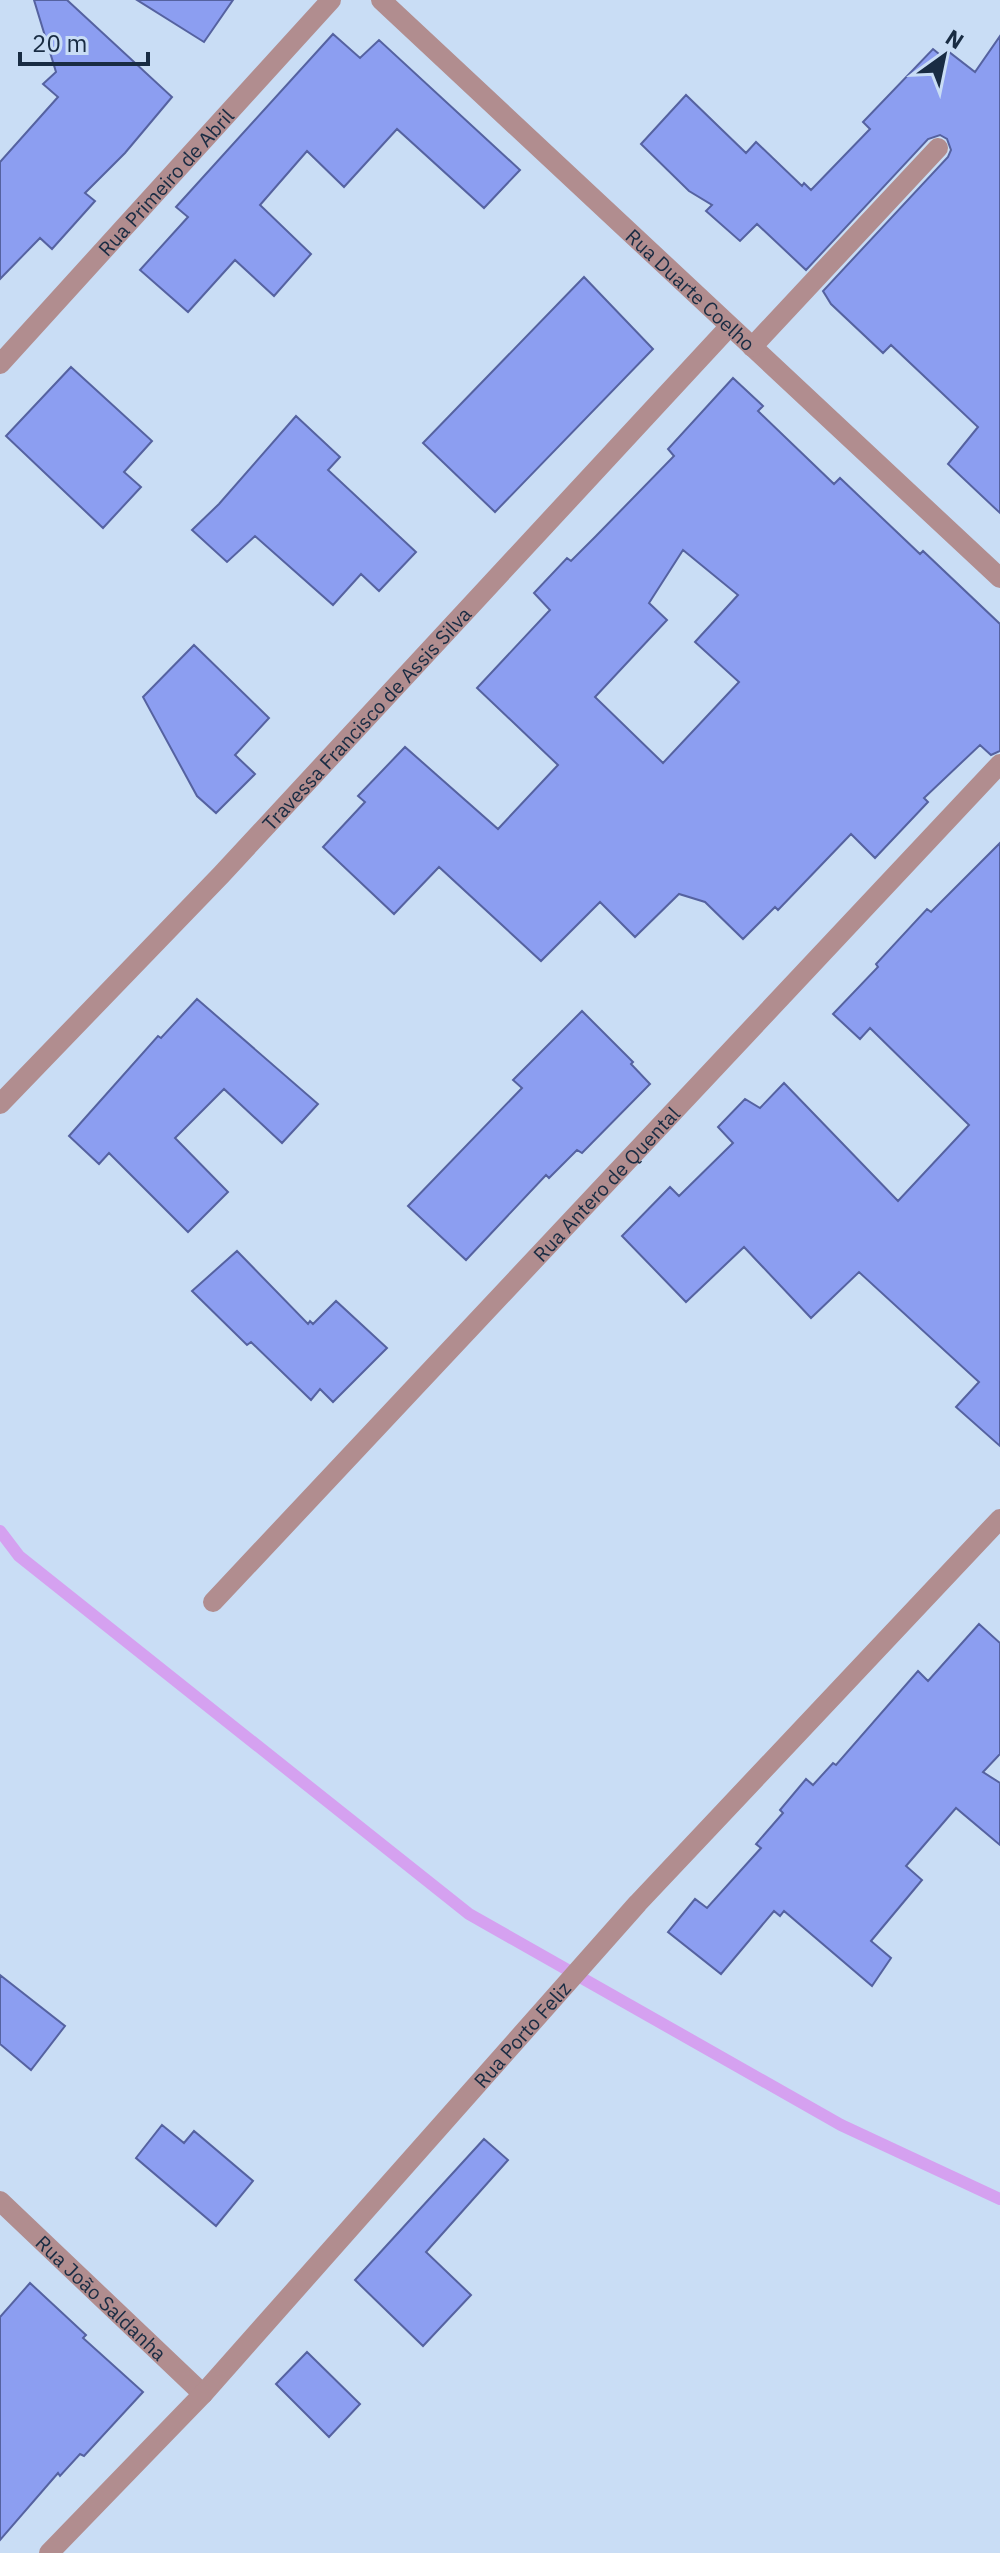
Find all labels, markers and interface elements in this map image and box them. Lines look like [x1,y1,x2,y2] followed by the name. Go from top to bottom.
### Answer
[20,16,148,66] scale bar
[904,16,984,96] north arrow
[941,22,970,55] text: N
[32,27,87,59] text: 20 m
[92,103,239,261] street label: Rua Primeiro de Abril
[620,222,761,357] street label: Rua Duarte Coelho
[256,600,477,836] street label: Travessa Francisco de Assis Silva
[527,1100,685,1267] street label: Rua Antero de Quental
[467,1975,576,2093] street label: Rua Porto Feliz
[30,2229,173,2366] street label: Rua João Saldanha

